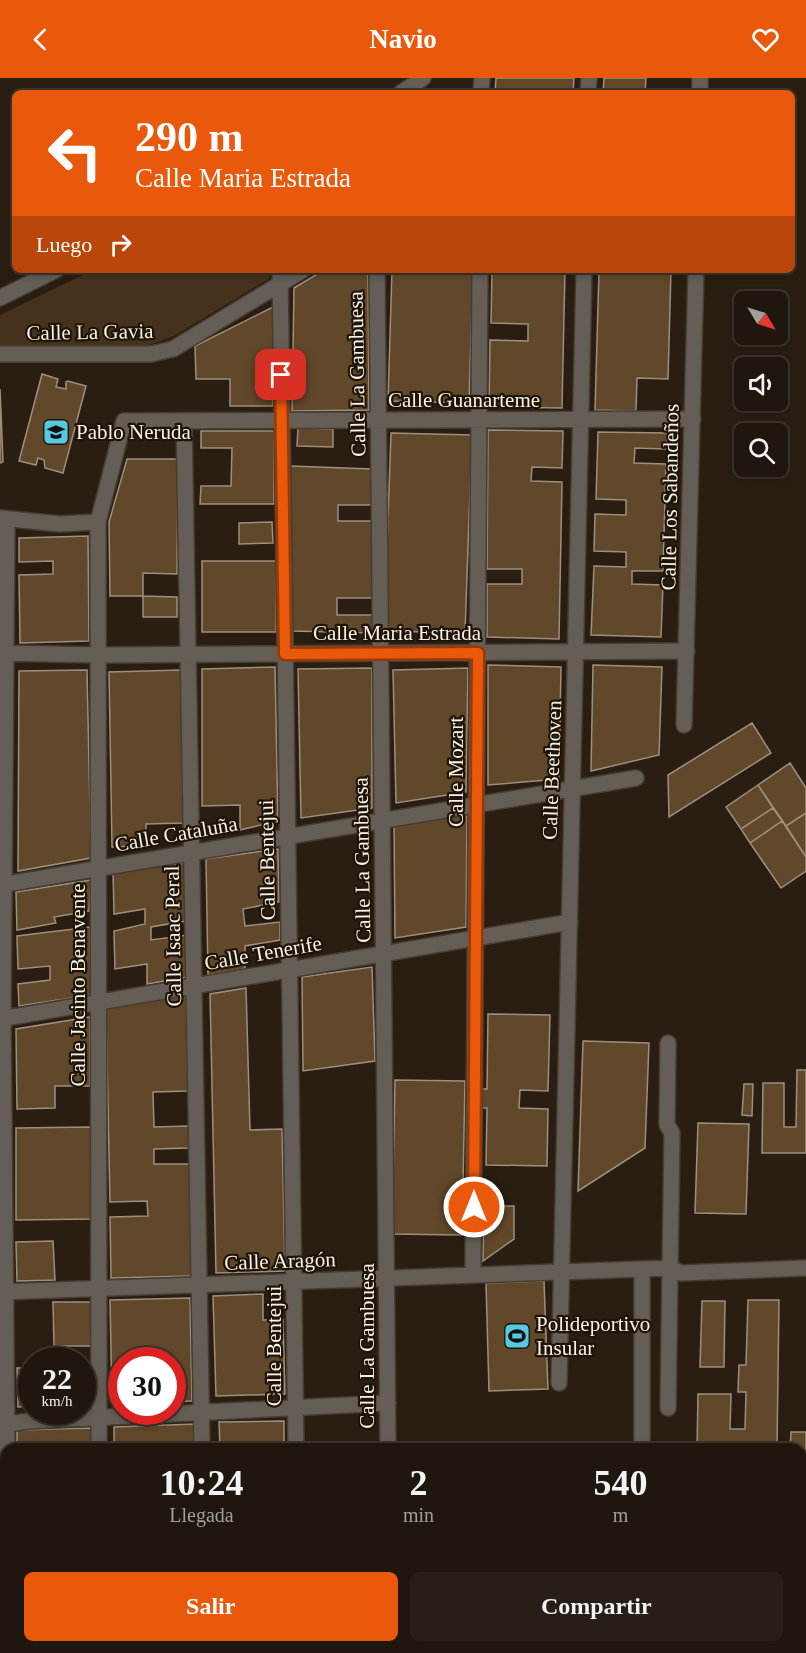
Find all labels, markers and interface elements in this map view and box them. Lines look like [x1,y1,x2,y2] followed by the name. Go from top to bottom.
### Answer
[24,23,57,56] icon: back
[749,23,782,56] icon: heart
[369,24,437,54] text: Navio
[36,114,114,192] icon: left
[135,114,244,160] text: 290 m
[135,163,351,193] text: Calle Maria Estrada
[104,228,137,261] icon: right
[36,232,92,257] text: Luego
[344,290,370,457] street label: Calle La Gambuesa
[734,291,788,345] north arrow
[734,291,788,477] map controls
[26,319,154,345] street label: Calle La Gavia
[255,349,306,400] pin
[734,357,788,411] button: sound
[264,358,297,391] icon: arrive
[388,388,540,412] street label: Calle Guanarteme
[656,403,684,591] street label: Calle Los Sabandeños
[41,417,71,447] school or university icon: Pablo Neruda
[76,420,192,444] place label: Pablo Neruda
[734,423,788,477] button: search
[313,621,482,645] street label: Calle Maria Estrada
[538,699,566,840] street label: Calle Beethoven
[444,717,468,827] street label: Calle Mozart
[349,776,375,943] street label: Calle La Gambuesa
[254,799,280,921] street label: Calle Bentejui
[113,811,240,857] street label: Calle Cataluña
[160,865,186,1007] street label: Calle Isaac Peral
[66,884,90,1086] street label: Calle Jacinto Benavente
[202,931,324,975] street label: Calle Tenerife
[442,1175,506,1239] position arrow
[224,1247,337,1275] street label: Calle Aragón
[355,1263,379,1429] street label: Calle La Gambuesa
[262,1285,286,1406] street label: Calle Bentejui
[536,1312,650,1360] place label: Polideportivo Insular
[502,1321,532,1351] sports icon: Polideportivo Insular
[108,1347,186,1425] speed limit sign: 30
[42,1362,72,1395] text: 22
[42,1393,72,1409] text: km/h
[159,1463,243,1503] text: 10:24
[410,1463,428,1503] text: 2
[594,1463,648,1503] text: 540
[169,1504,234,1526] text: Llegada
[403,1504,434,1526] text: min
[613,1504,628,1526] text: m
[24,1572,398,1641] button: Salir
[410,1572,783,1641] button: Compartir

